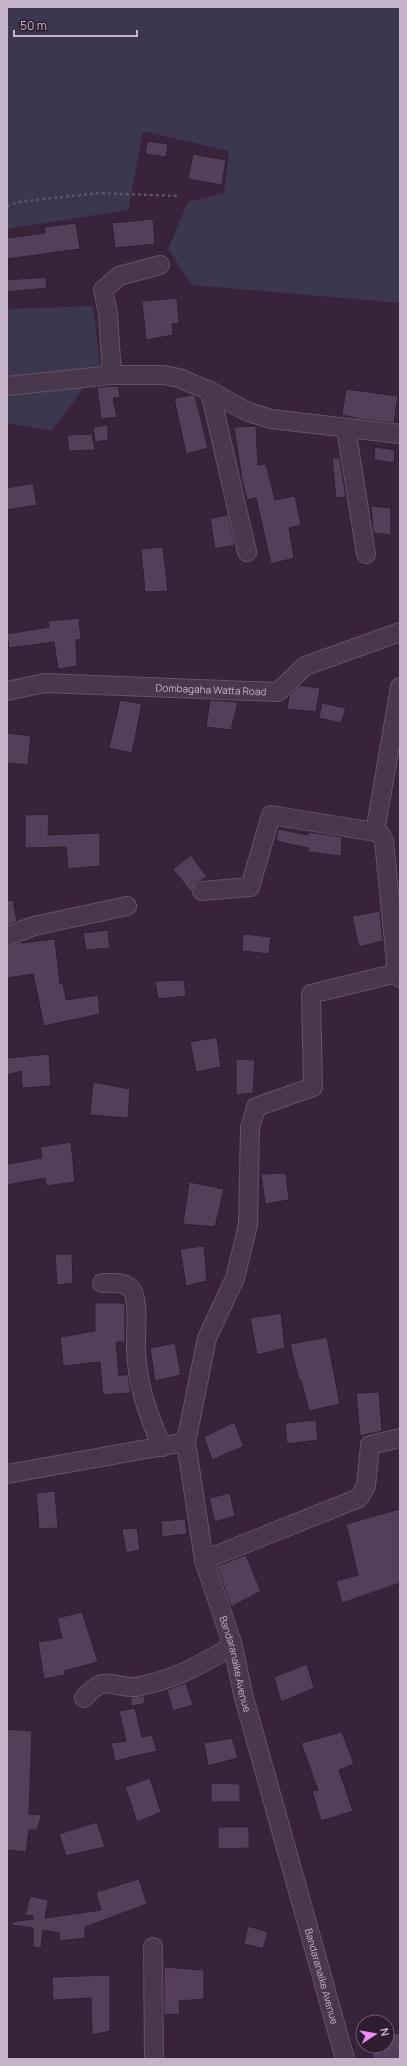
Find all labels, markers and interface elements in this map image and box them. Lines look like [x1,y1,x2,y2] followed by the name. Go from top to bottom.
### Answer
[14,12,137,38] scale bar
[20,17,47,34] text: 50 m
[155,680,267,699] street label: Dombagaha Watta Road
[216,1614,255,1714] street label: Bandaranaike Avenue
[302,1927,342,2026] street label: Bandaranaike Avenue
[355,2014,395,2054] north arrow
[377,2026,393,2037] text: N

